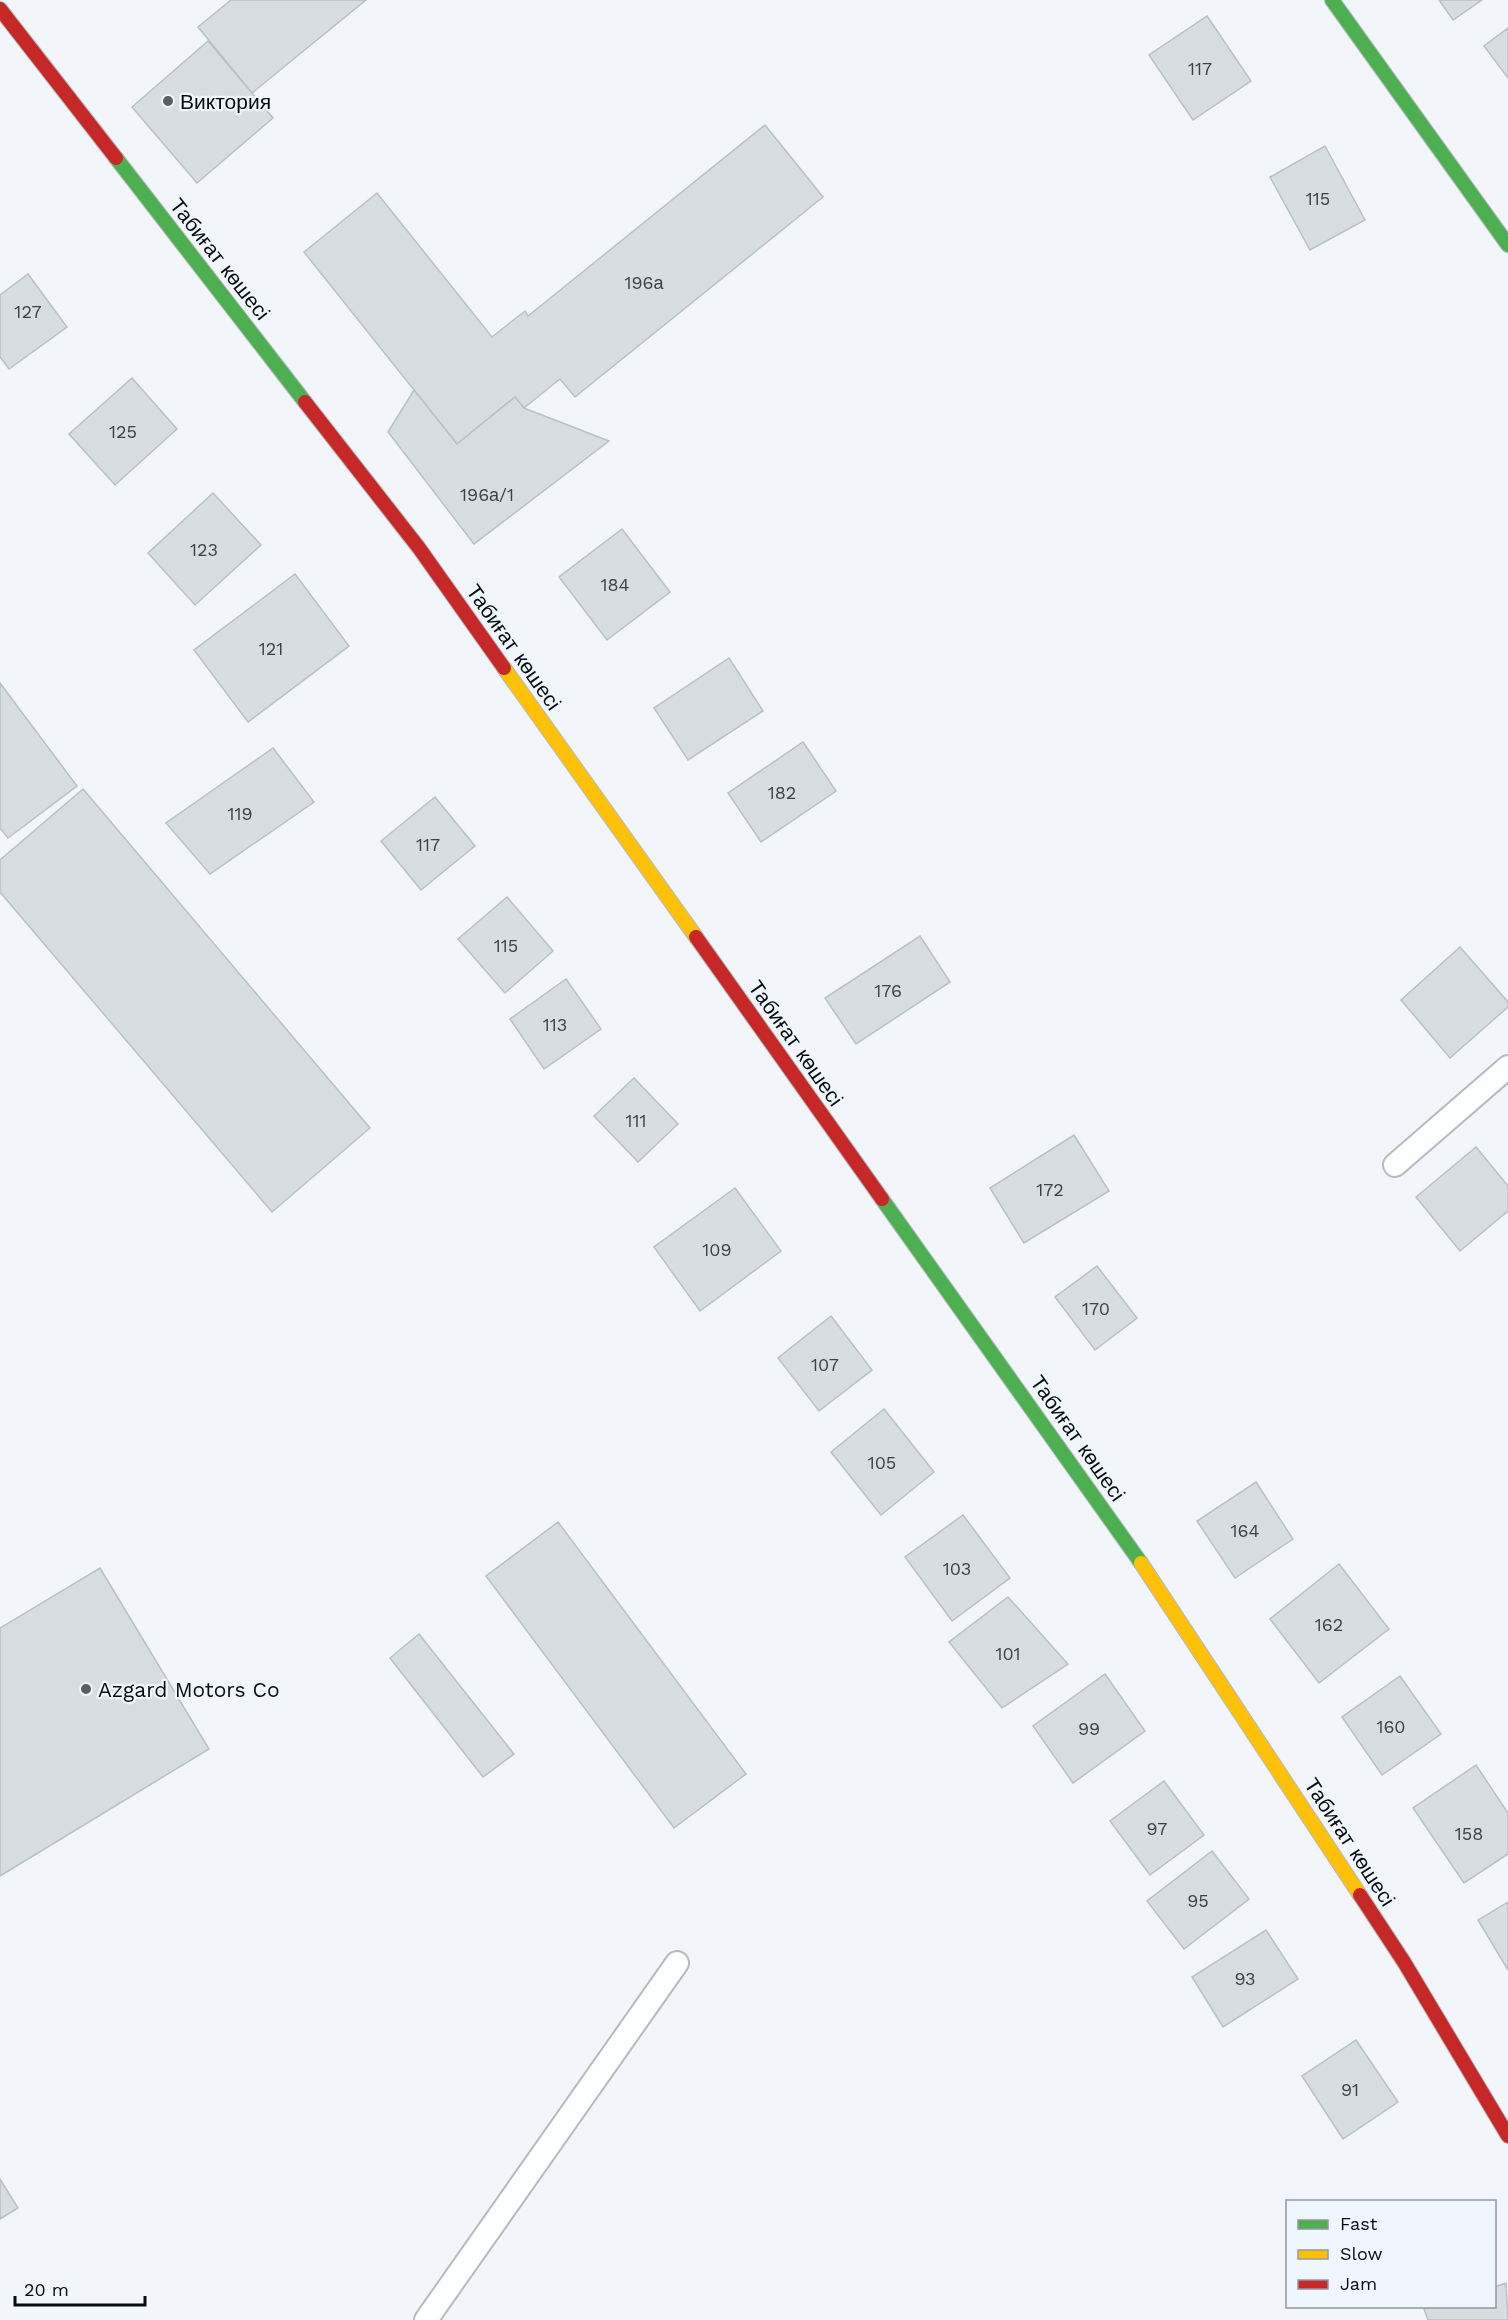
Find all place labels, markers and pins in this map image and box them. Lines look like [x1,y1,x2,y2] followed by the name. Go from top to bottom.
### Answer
[180,89,271,114] place label: Виктория
[161,94,175,108] marker: Виктория
[98,1677,280,1702] place label: Azgard Motors Co
[79,1682,93,1696] marker: Azgard Motors Co

